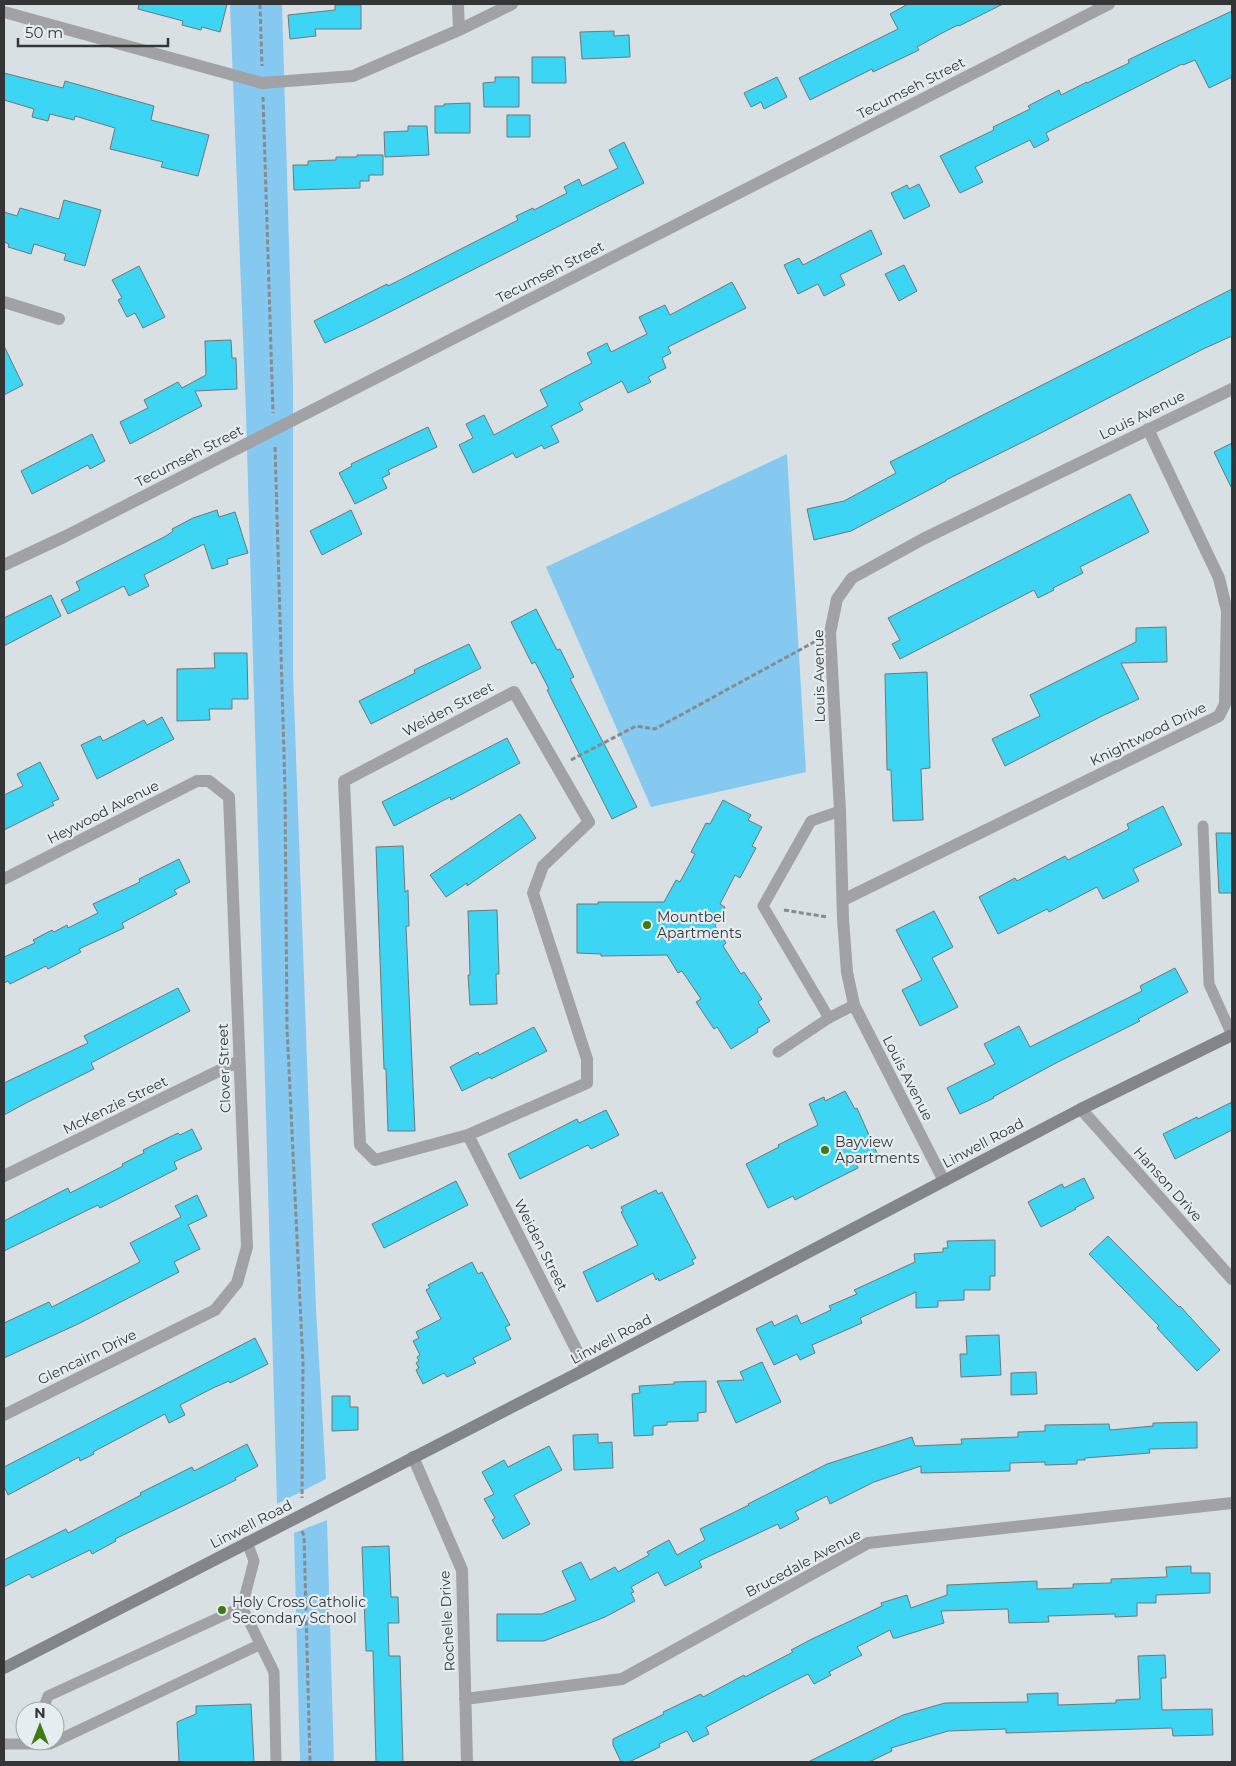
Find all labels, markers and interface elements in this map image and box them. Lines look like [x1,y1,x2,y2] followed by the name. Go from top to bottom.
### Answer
[18,15,168,47] scale bar
[25,23,63,42] text: 50 m
[854,53,968,123] street label: Tecumseh Street
[493,237,607,307] street label: Tecumseh Street
[1096,386,1188,444] street label: Louis Avenue
[132,421,246,491] street label: Tecumseh Street
[809,629,829,723] street label: Louis Avenue
[399,677,497,741] street label: Weiden Street
[1087,698,1209,770] street label: Knightwood Drive
[44,776,162,848] street label: Heywood Avenue
[657,908,742,942] place label: Mountbel Apartments
[641,919,653,931] marker: Mountbel Apartments
[213,1023,235,1113] street label: Clover Street
[879,1032,937,1124] street label: Louis Avenue
[60,1072,171,1138] street label: McKenzie Street
[939,1114,1027,1172] street label: Linwell Road
[835,1133,920,1167] place label: Bayview Apartments
[1130,1143,1206,1225] street label: Hanson Drive
[819,1144,831,1156] marker: Bayview Apartments
[510,1196,572,1294] street label: Weiden Street
[567,1310,655,1368] street label: Linwell Road
[35,1325,139,1389] street label: Glencairn Drive
[207,1496,295,1552] street label: Linwell Road
[742,1525,864,1601] street label: Brucedale Avenue
[435,1570,459,1672] street label: Rochelle Drive
[232,1593,366,1627] place label: Holy Cross Catholic Secondary School
[216,1604,228,1616] marker: Holy Cross Catholic Secondary School
[15,1701,65,1751] north arrow
[34,1704,46,1722] text: N

